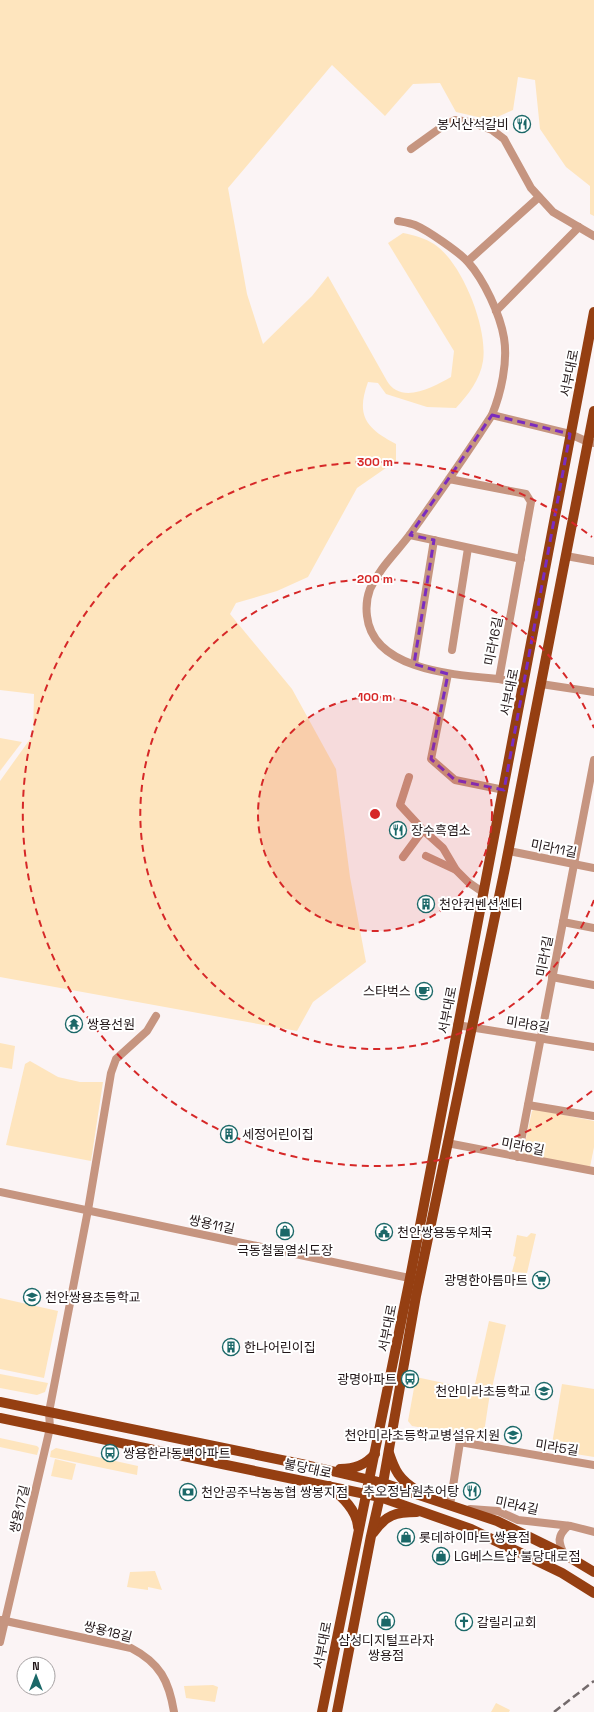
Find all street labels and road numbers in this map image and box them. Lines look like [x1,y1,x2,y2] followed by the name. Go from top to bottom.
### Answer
[557,348,582,398] street label: 서부대로
[480,615,507,667] street label: 미라16길
[497,667,522,717] street label: 서부대로
[529,836,578,861] street label: 미라11길
[532,934,557,978] street label: 미라1길
[435,985,460,1035] street label: 서부대로
[505,1013,551,1036] street label: 미라8길
[500,1134,546,1159] street label: 미라6길
[187,1211,237,1238] street label: 쌍용11길
[375,1303,400,1353] street label: 서부대로
[534,1436,580,1459] street label: 미라5길
[283,1455,333,1482] street label: 불당대로
[6,1483,33,1535] street label: 쌍용17길
[494,1493,540,1518] street label: 미라4길
[82,1617,134,1646] street label: 쌍용18길
[310,1620,335,1670] street label: 서부대로

